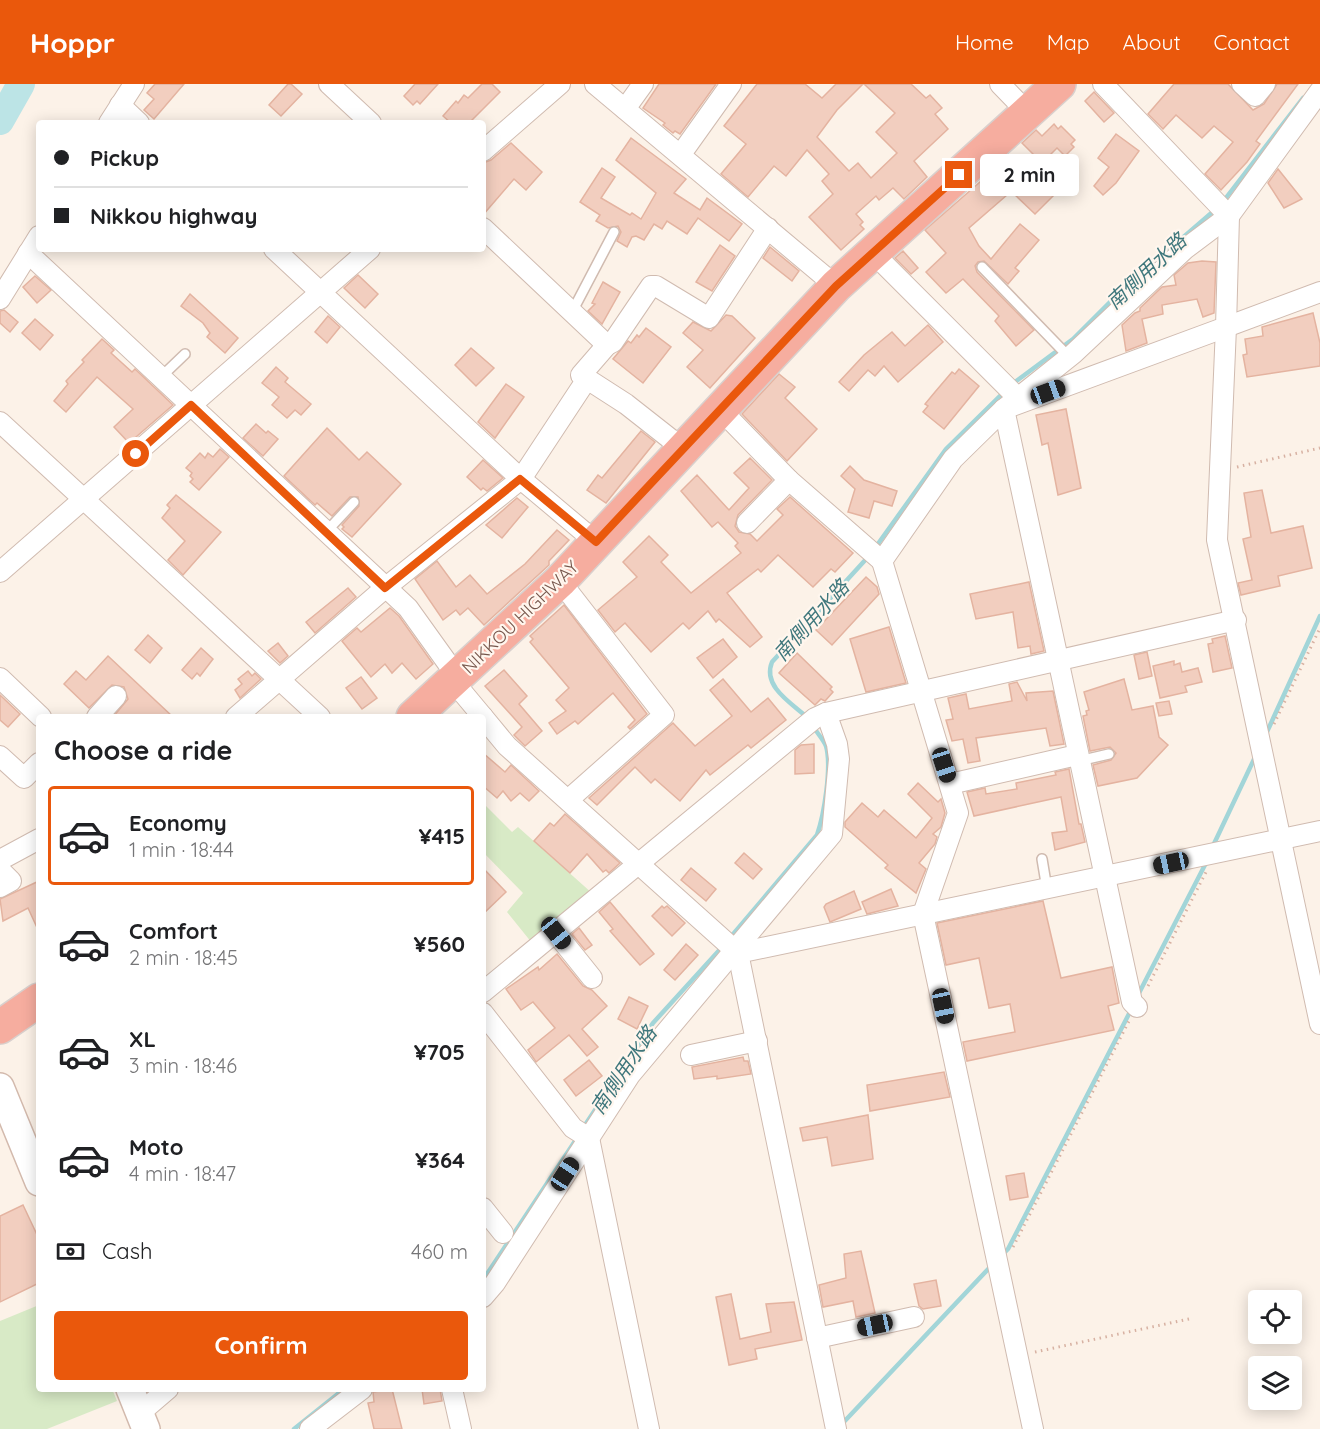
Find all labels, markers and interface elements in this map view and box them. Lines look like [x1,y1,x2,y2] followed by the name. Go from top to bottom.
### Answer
[30,25,115,60] text: Hoppr
[955,29,1014,55] text: Home
[1047,29,1090,55] text: Map
[1123,29,1181,55] text: About
[1214,29,1290,55] text: Contact
[90,144,159,172] text: Pickup
[980,154,1079,196] callout: 2 min
[945,161,972,188] route end
[1003,162,1056,187] text: 2 min
[90,202,257,230] text: Nikkou highway
[1101,226,1193,314] water label: 南側用水路
[1028,377,1068,407] car
[122,440,149,467] route start
[457,555,583,679] street label: NIKKOU HIGHWAY
[768,573,855,666] water label: 南側用水路
[54,733,232,767] text: Choose a ride
[930,745,958,785] car
[57,809,111,863] icon: car
[129,809,227,837] text: Economy
[418,822,465,850] text: ¥415
[129,837,234,862] text: 1 min · 18:44
[1152,850,1190,876] car
[538,913,574,953] car
[57,917,111,971] icon: car
[129,917,218,945] text: Comfort
[414,930,465,958] text: ¥560
[129,945,238,970] text: 2 min · 18:45
[930,987,956,1025] car
[585,1020,662,1118] water label: 南側用水路
[57,1025,111,1079] icon: car
[129,1025,156,1053] text: XL
[414,1038,465,1066] text: ¥705
[129,1053,237,1078] text: 3 min · 18:46
[57,1133,111,1187] icon: car
[129,1133,183,1161] text: Moto
[415,1146,465,1174] text: ¥364
[548,1154,582,1194] car
[129,1161,236,1186] text: 4 min · 18:47
[54,1235,87,1268] icon: cash
[102,1237,153,1265] text: Cash
[411,1239,468,1264] text: 460 m
[1248,1290,1302,1410] map controls
[1248,1290,1302,1344] button: locate
[54,1311,468,1380] button: Confirm
[856,1312,894,1338] car
[1248,1356,1302,1410] button: layers

